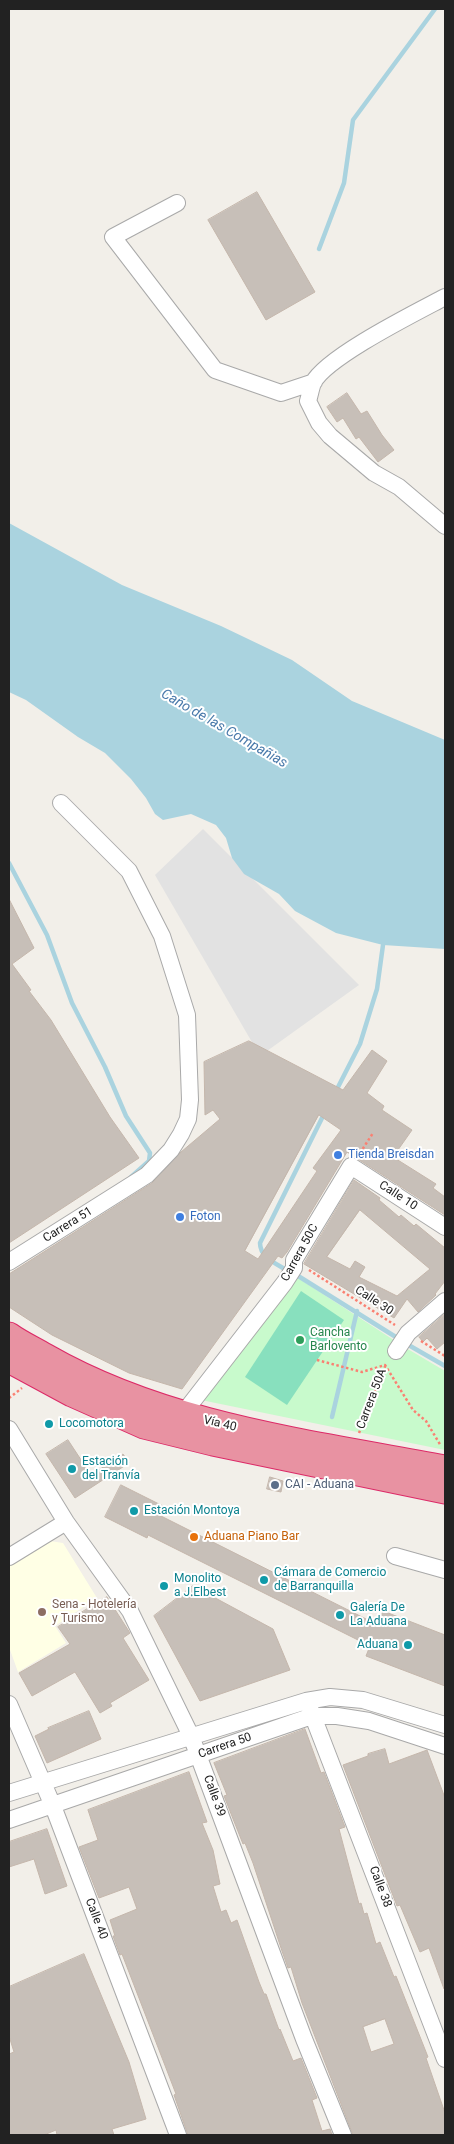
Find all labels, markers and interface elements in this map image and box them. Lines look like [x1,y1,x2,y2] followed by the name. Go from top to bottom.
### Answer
[158,686,290,772] water label: Caño de las Compañias
[348,1148,434,1162] place label: Tienda Breisdan
[332,1149,344,1161] marker: Tienda Breisdan
[376,1178,420,1214] street label: Calle 10
[41,1204,95,1246] street label: Carrera 51
[190,1210,221,1224] place label: Foton
[174,1211,186,1223] marker: Foton
[278,1222,322,1284] street label: Carrera 50C
[352,1283,396,1319] street label: Calle 30
[310,1326,367,1354] place label: Cancha Barlovento
[294,1334,306,1346] marker: Cancha Barlovento
[354,1367,390,1431] street label: Carrera 50A
[202,1413,238,1435] street label: Vía 40
[59,1417,124,1431] place label: Locomotora
[43,1418,55,1430] marker: Locomotora
[82,1455,140,1483] place label: Estación del Tranvía
[66,1463,78,1475] marker: Estación del Tranvía
[285,1478,354,1492] place label: CAI - Aduana
[269,1479,281,1491] marker: CAI - Aduana
[144,1504,240,1518] place label: Estación Montoya
[128,1505,140,1517] marker: Estación Montoya
[204,1530,299,1544] place label: Aduana Piano Bar
[188,1531,200,1543] marker: Aduana Piano Bar
[274,1566,386,1594] place label: Cámara de Comercio de Barranquilla
[174,1572,226,1600] place label: Monolito a J.Elbest
[258,1574,270,1586] marker: Cámara de Comercio de Barranquilla
[158,1580,170,1592] marker: Monolito a J.Elbest
[52,1598,136,1626] place label: Sena - Hotelería y Turismo
[350,1601,407,1629] place label: Galería De La Aduana
[36,1606,48,1618] marker: Sena - Hotelería y Turismo
[334,1609,346,1621] marker: Galería De La Aduana
[357,1638,398,1652] place label: Aduana
[402,1639,414,1651] marker: Aduana
[196,1730,254,1762] street label: Carrera 50
[200,1773,228,1819] street label: Calle 39
[366,1864,394,1910] street label: Calle 38
[82,1896,110,1942] street label: Calle 40

